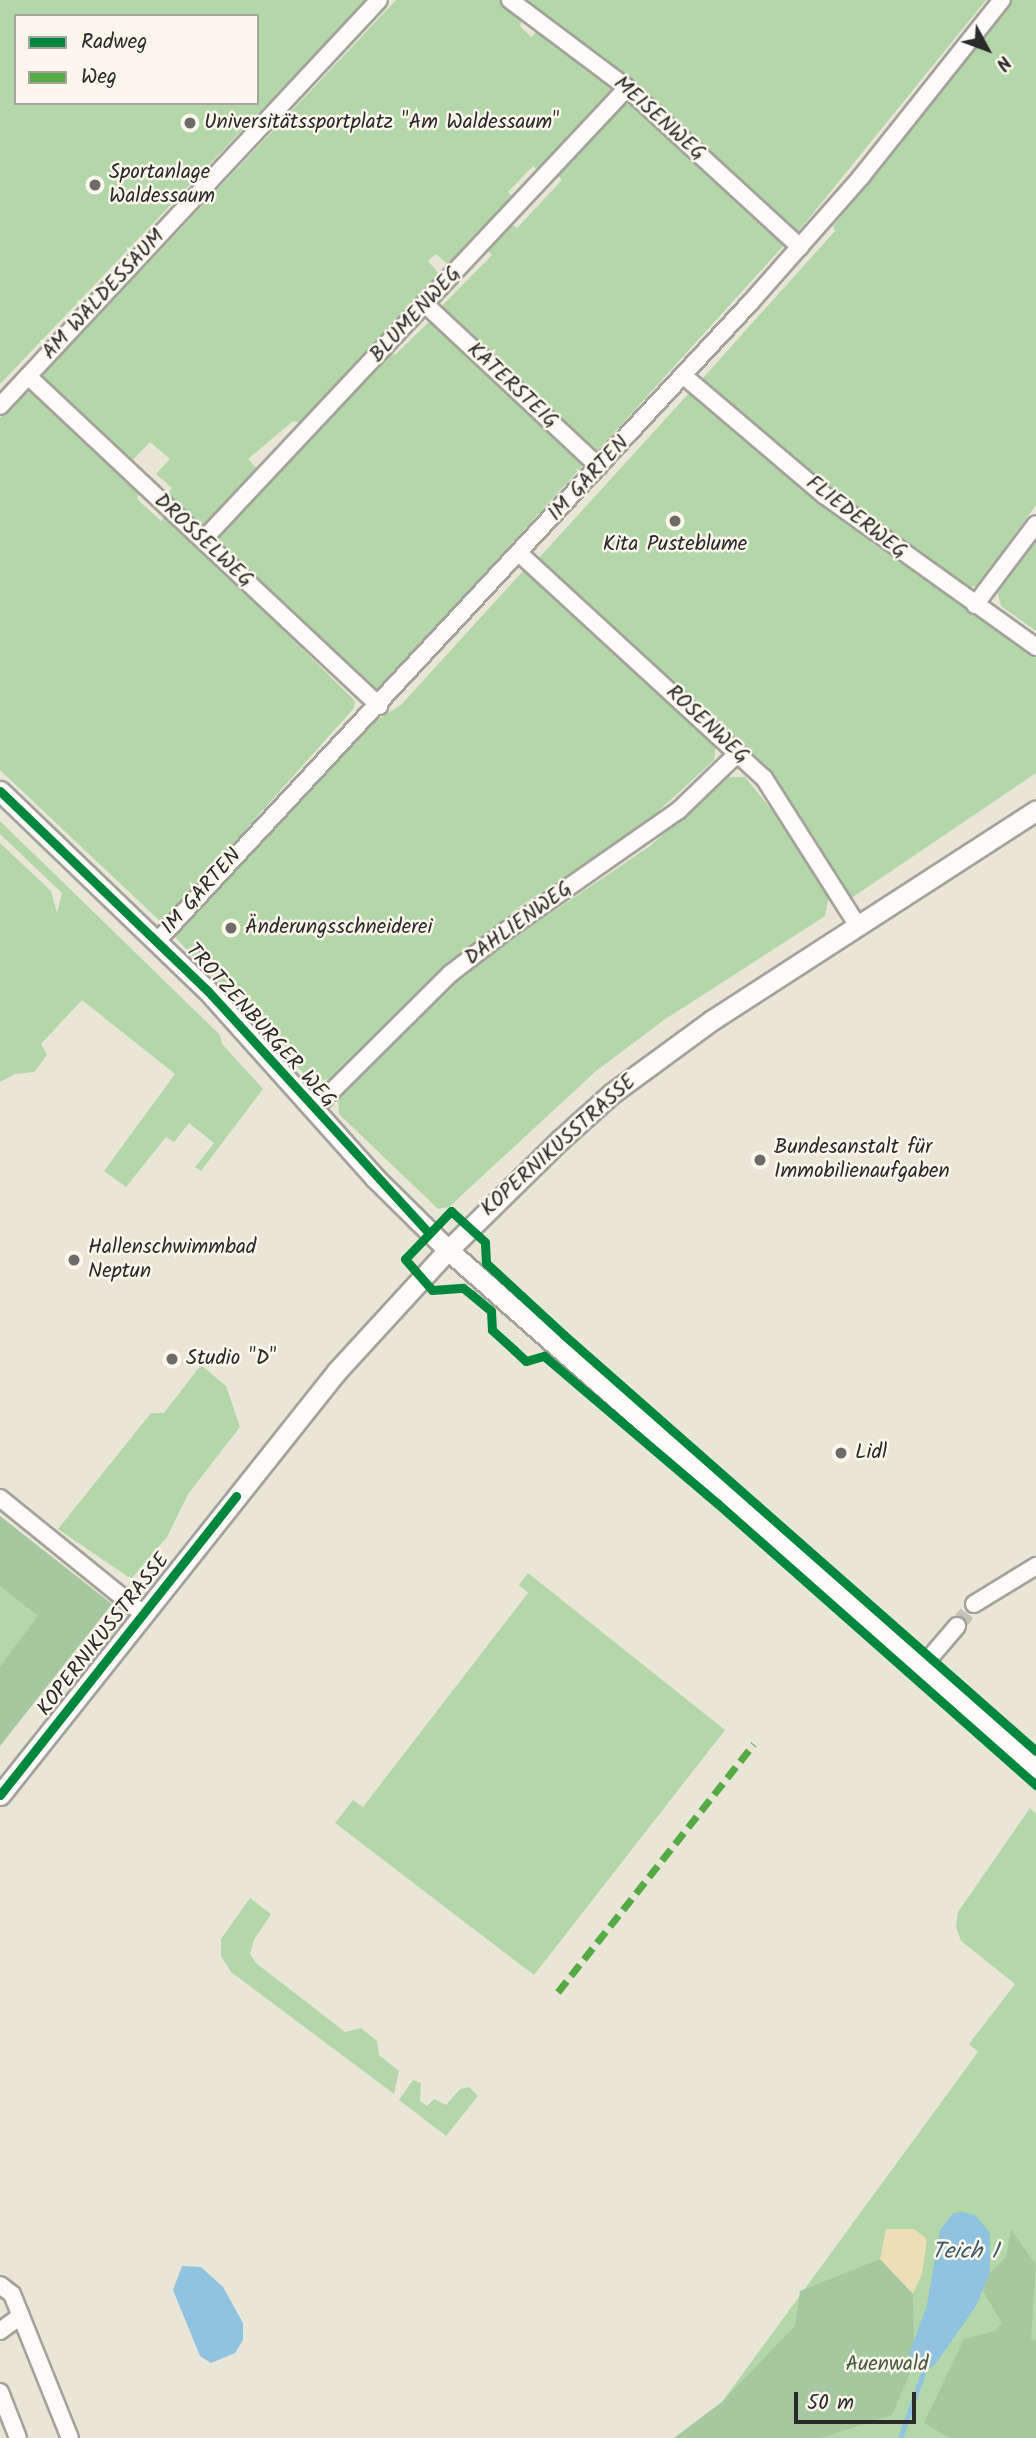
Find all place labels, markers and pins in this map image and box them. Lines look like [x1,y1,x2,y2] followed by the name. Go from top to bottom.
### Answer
[204,110,559,136] place label: Universitätssportplatz "Am Waldessaum"
[182,115,198,131] marker: Universitätssportplatz "Am Waldessaum"
[109,160,215,210] place label: Sportanlage Waldessaum
[87,177,103,193] marker: Sportanlage Waldessaum
[667,513,683,529] marker: Kita Pusteblume
[603,532,747,558] place label: Kita Pusteblume
[245,915,433,941] place label: Änderungsschneiderei
[223,920,239,936] marker: Änderungsschneiderei
[774,1135,950,1185] place label: Bundesanstalt für Immobilienaufgaben
[752,1152,768,1168] marker: Bundesanstalt für Immobilienaufgaben
[88,1235,256,1285] place label: Hallenschwimmbad Neptun
[66,1252,82,1268] marker: Hallenschwimmbad Neptun
[186,1346,276,1372] place label: Studio "D"
[164,1351,180,1367] marker: Studio "D"
[855,1440,887,1466] place label: Lidl
[833,1445,849,1461] marker: Lidl

